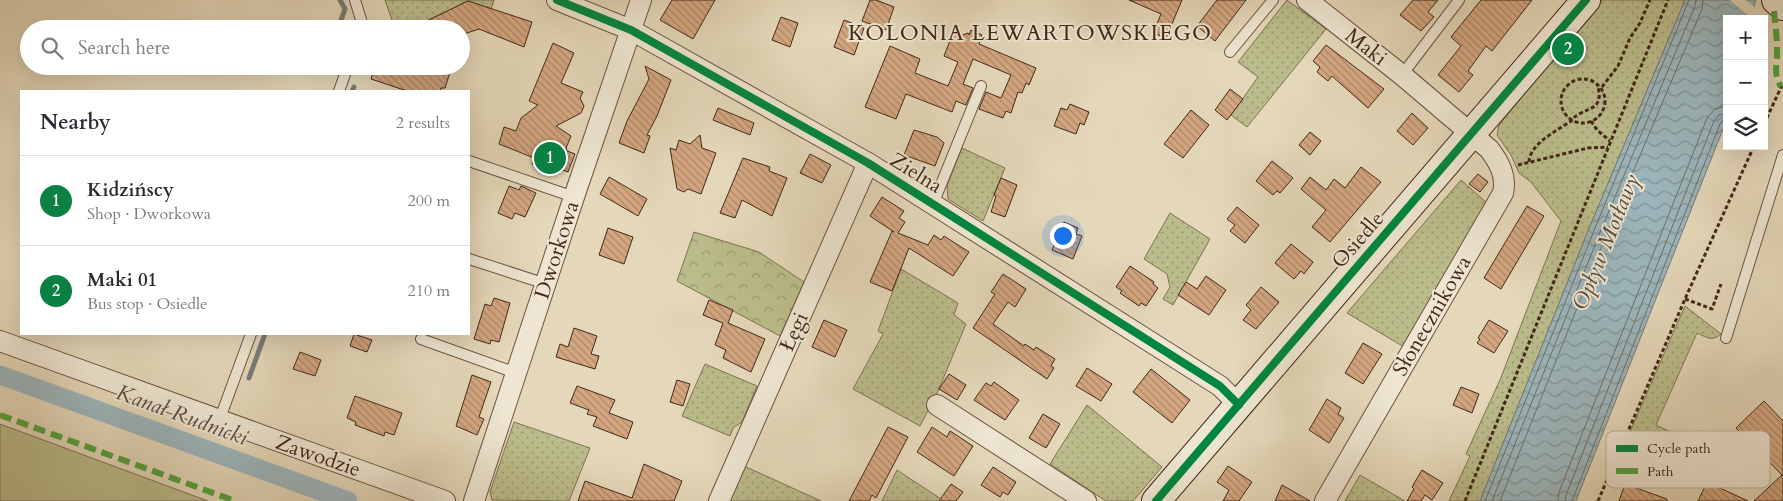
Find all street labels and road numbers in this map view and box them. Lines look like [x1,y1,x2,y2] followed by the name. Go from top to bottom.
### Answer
[1339,21,1393,73] street label: Maki
[884,146,948,200] street label: Zielna
[528,197,586,303] street label: Dworkowa
[1325,205,1391,275] street label: Osiedle
[1386,251,1478,381] street label: Słonecznikowa
[773,308,815,356] street label: Łęgi
[272,428,364,484] street label: Zawodzie

